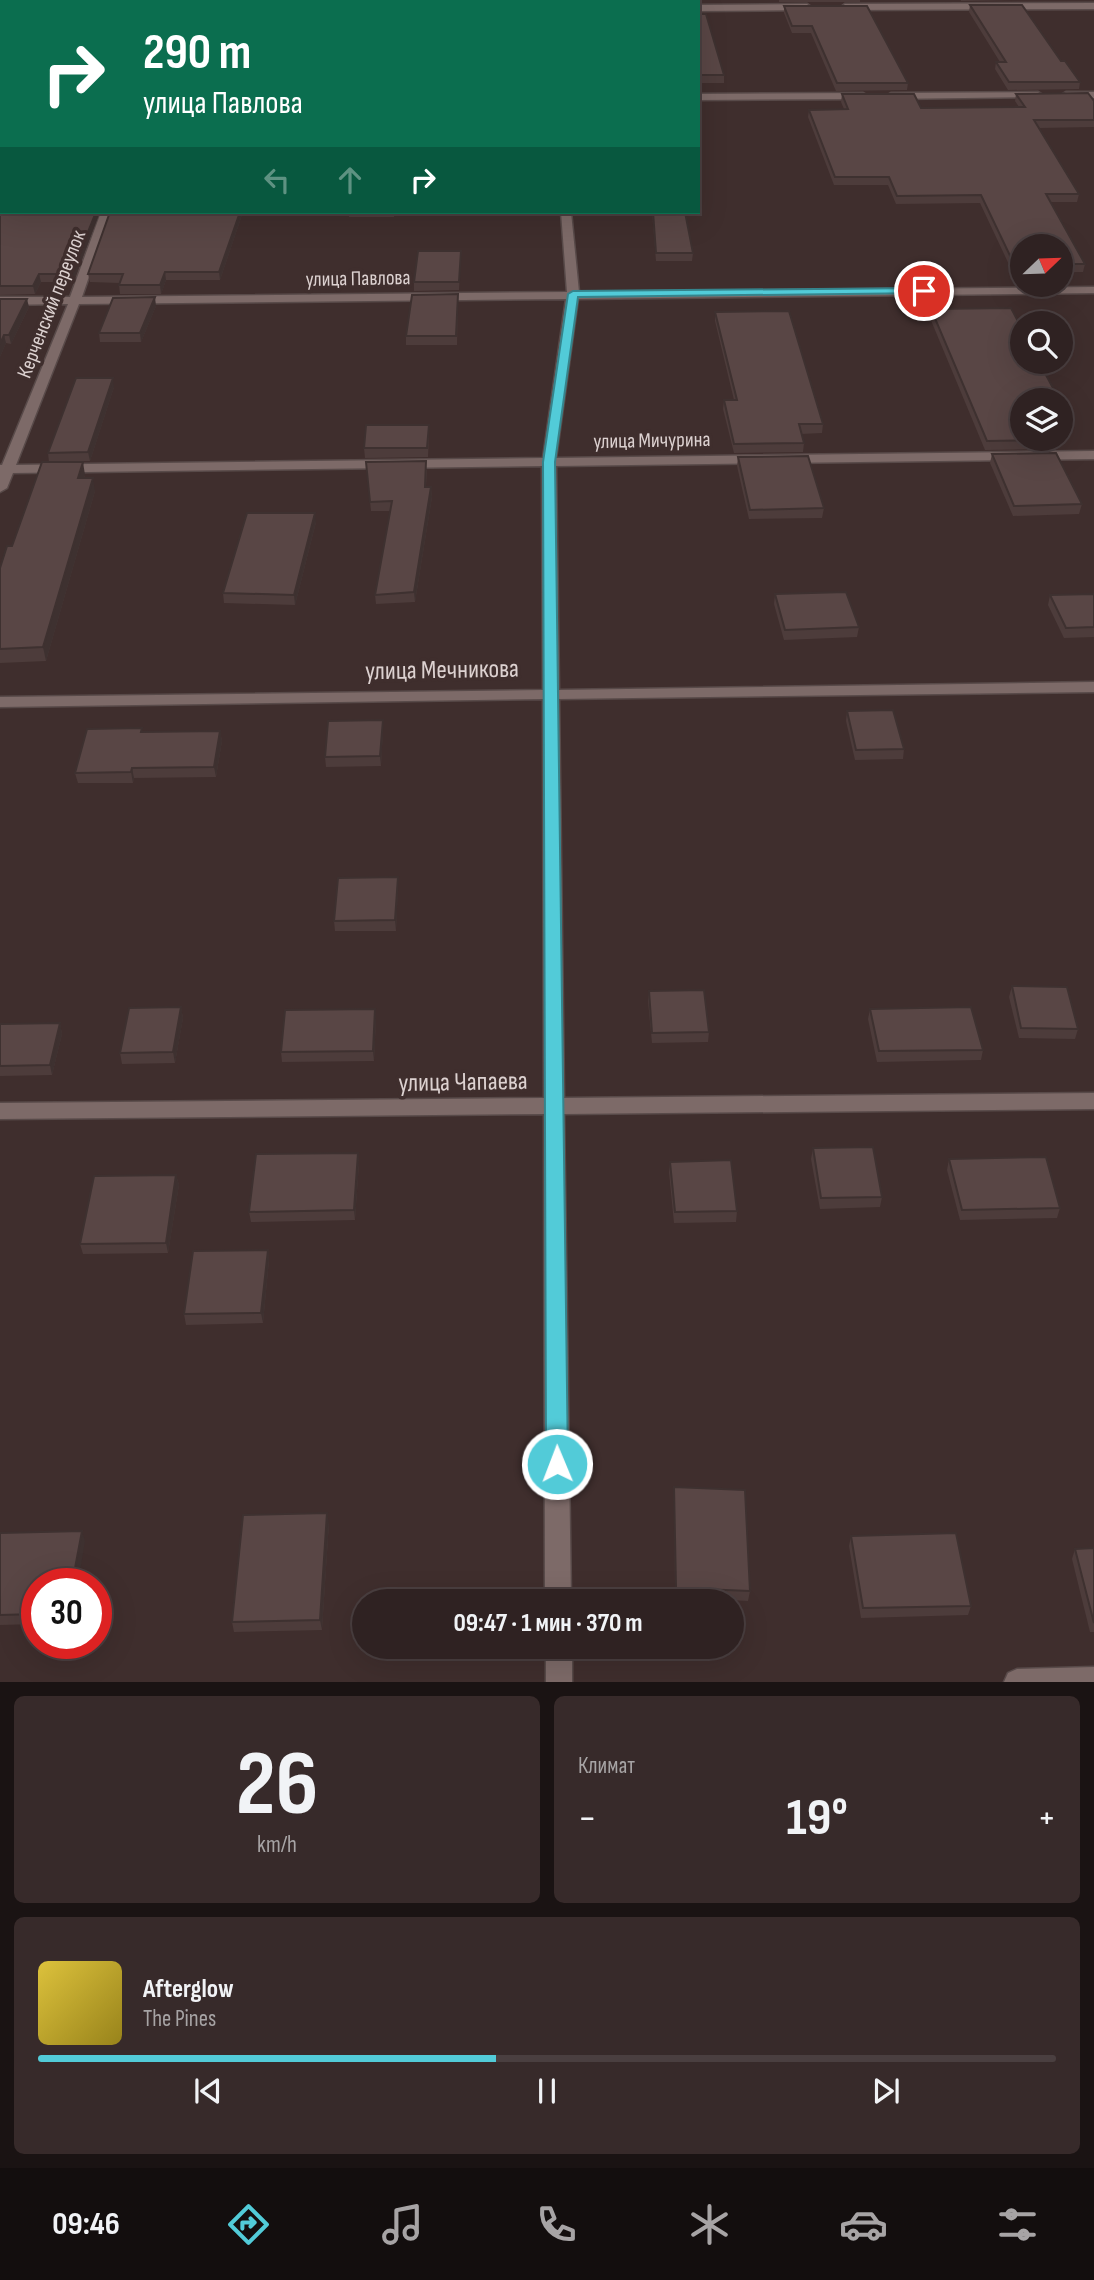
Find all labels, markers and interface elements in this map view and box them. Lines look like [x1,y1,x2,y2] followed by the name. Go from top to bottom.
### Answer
[143,24,251,83] text: 290 m
[28,28,119,119] icon: right
[143,84,303,123] text: улица Павлова
[258,161,296,199] icon: left
[331,161,369,199] icon: ahead
[404,161,442,199] icon: right
[12,227,91,382] street label: Керченский переулок
[1010,234,1073,298] north arrow
[1010,234,1073,451] map controls
[894,261,954,321] pin
[305,265,411,292] street label: улица Павлова
[905,272,943,310] icon: arrive
[1010,311,1073,374] button: search
[1010,388,1073,451] button: layers
[593,427,711,454] street label: улица Мичурина
[365,654,519,687] street label: улица Мечникова
[398,1066,528,1099] street label: улица Чапаева
[520,1427,594,1501] position arrow
[21,1568,112,1659] speed limit sign: 30
[453,1608,643,1639] text: 09:47 · 1 мин · 370 m
[236,1731,318,1840] text: 26
[578,1752,635,1780] text: Климат
[786,1787,848,1850] text: 19°
[578,1796,597,1841] text: −
[1037,1796,1056,1841] text: +
[257,1831,297,1859] text: km/h
[143,1974,234,2005] text: Afterglow
[143,2005,216,2033] text: The Pines
[189,2072,227,2110] icon: previous
[528,2072,566,2110] icon: pause
[867,2072,905,2110] icon: next
[224,2200,273,2249] icon: directions
[378,2200,427,2249] icon: music
[532,2200,581,2249] icon: phone
[685,2200,734,2249] icon: climate
[839,2200,888,2249] icon: car
[993,2200,1042,2249] icon: filters
[52,2205,120,2244] text: 09:46

